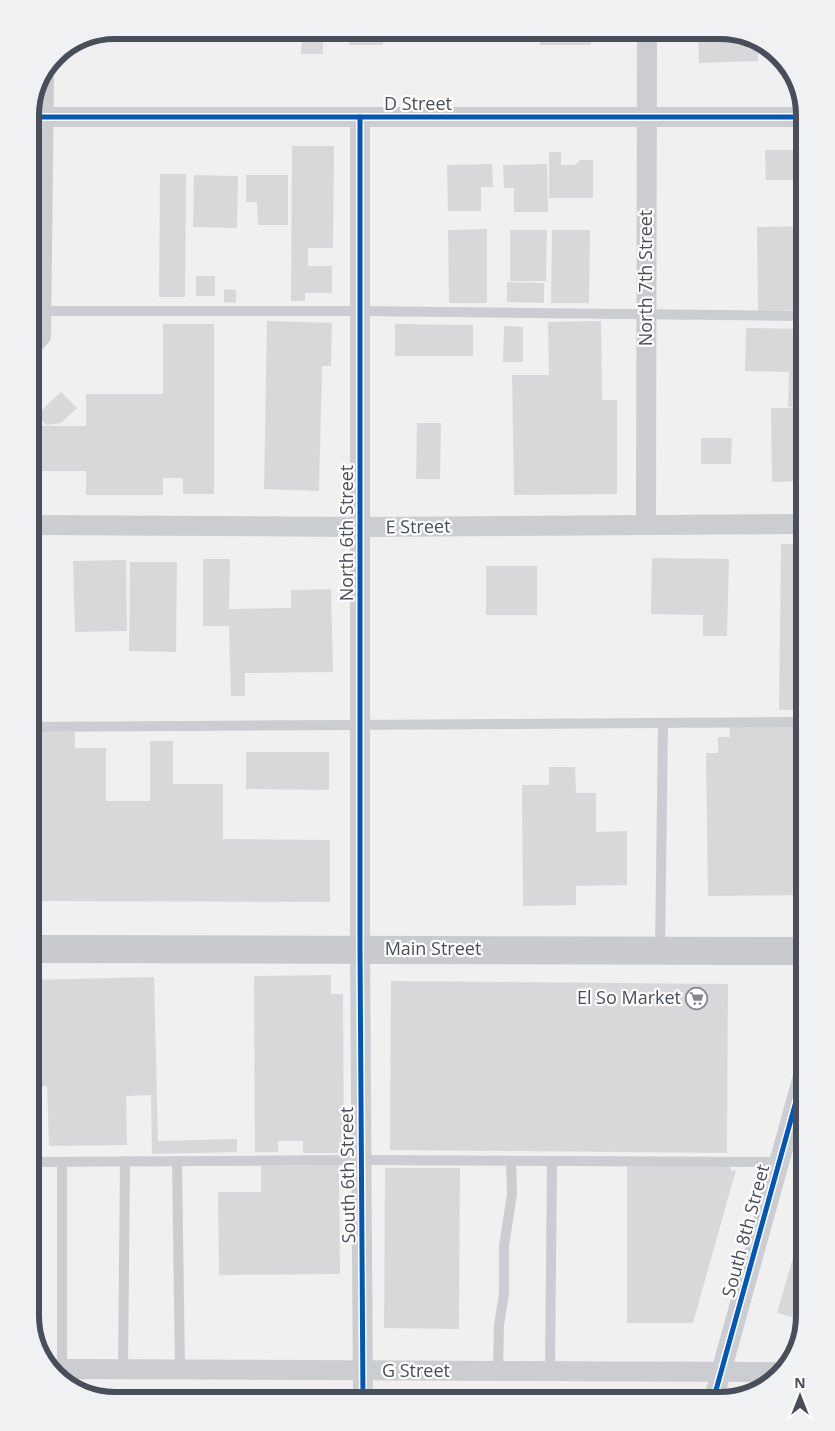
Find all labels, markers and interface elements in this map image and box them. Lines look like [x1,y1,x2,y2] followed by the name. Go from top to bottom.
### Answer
[384,91,452,115] street label: D Street
[633,210,657,346] street label: North 7th Street
[334,465,358,601] street label: North 6th Street
[385,513,451,539] street label: E Street
[385,936,481,960] street label: Main Street
[577,985,681,1009] place label: El So Market
[685,986,709,1010] supermarket icon: El So Market
[334,1107,360,1244] street label: South 6th Street
[716,1162,774,1300] street label: South 8th Street
[382,1358,450,1382] street label: G Street
[775,1371,825,1421] north arrow
[794,1373,806,1392] text: N

